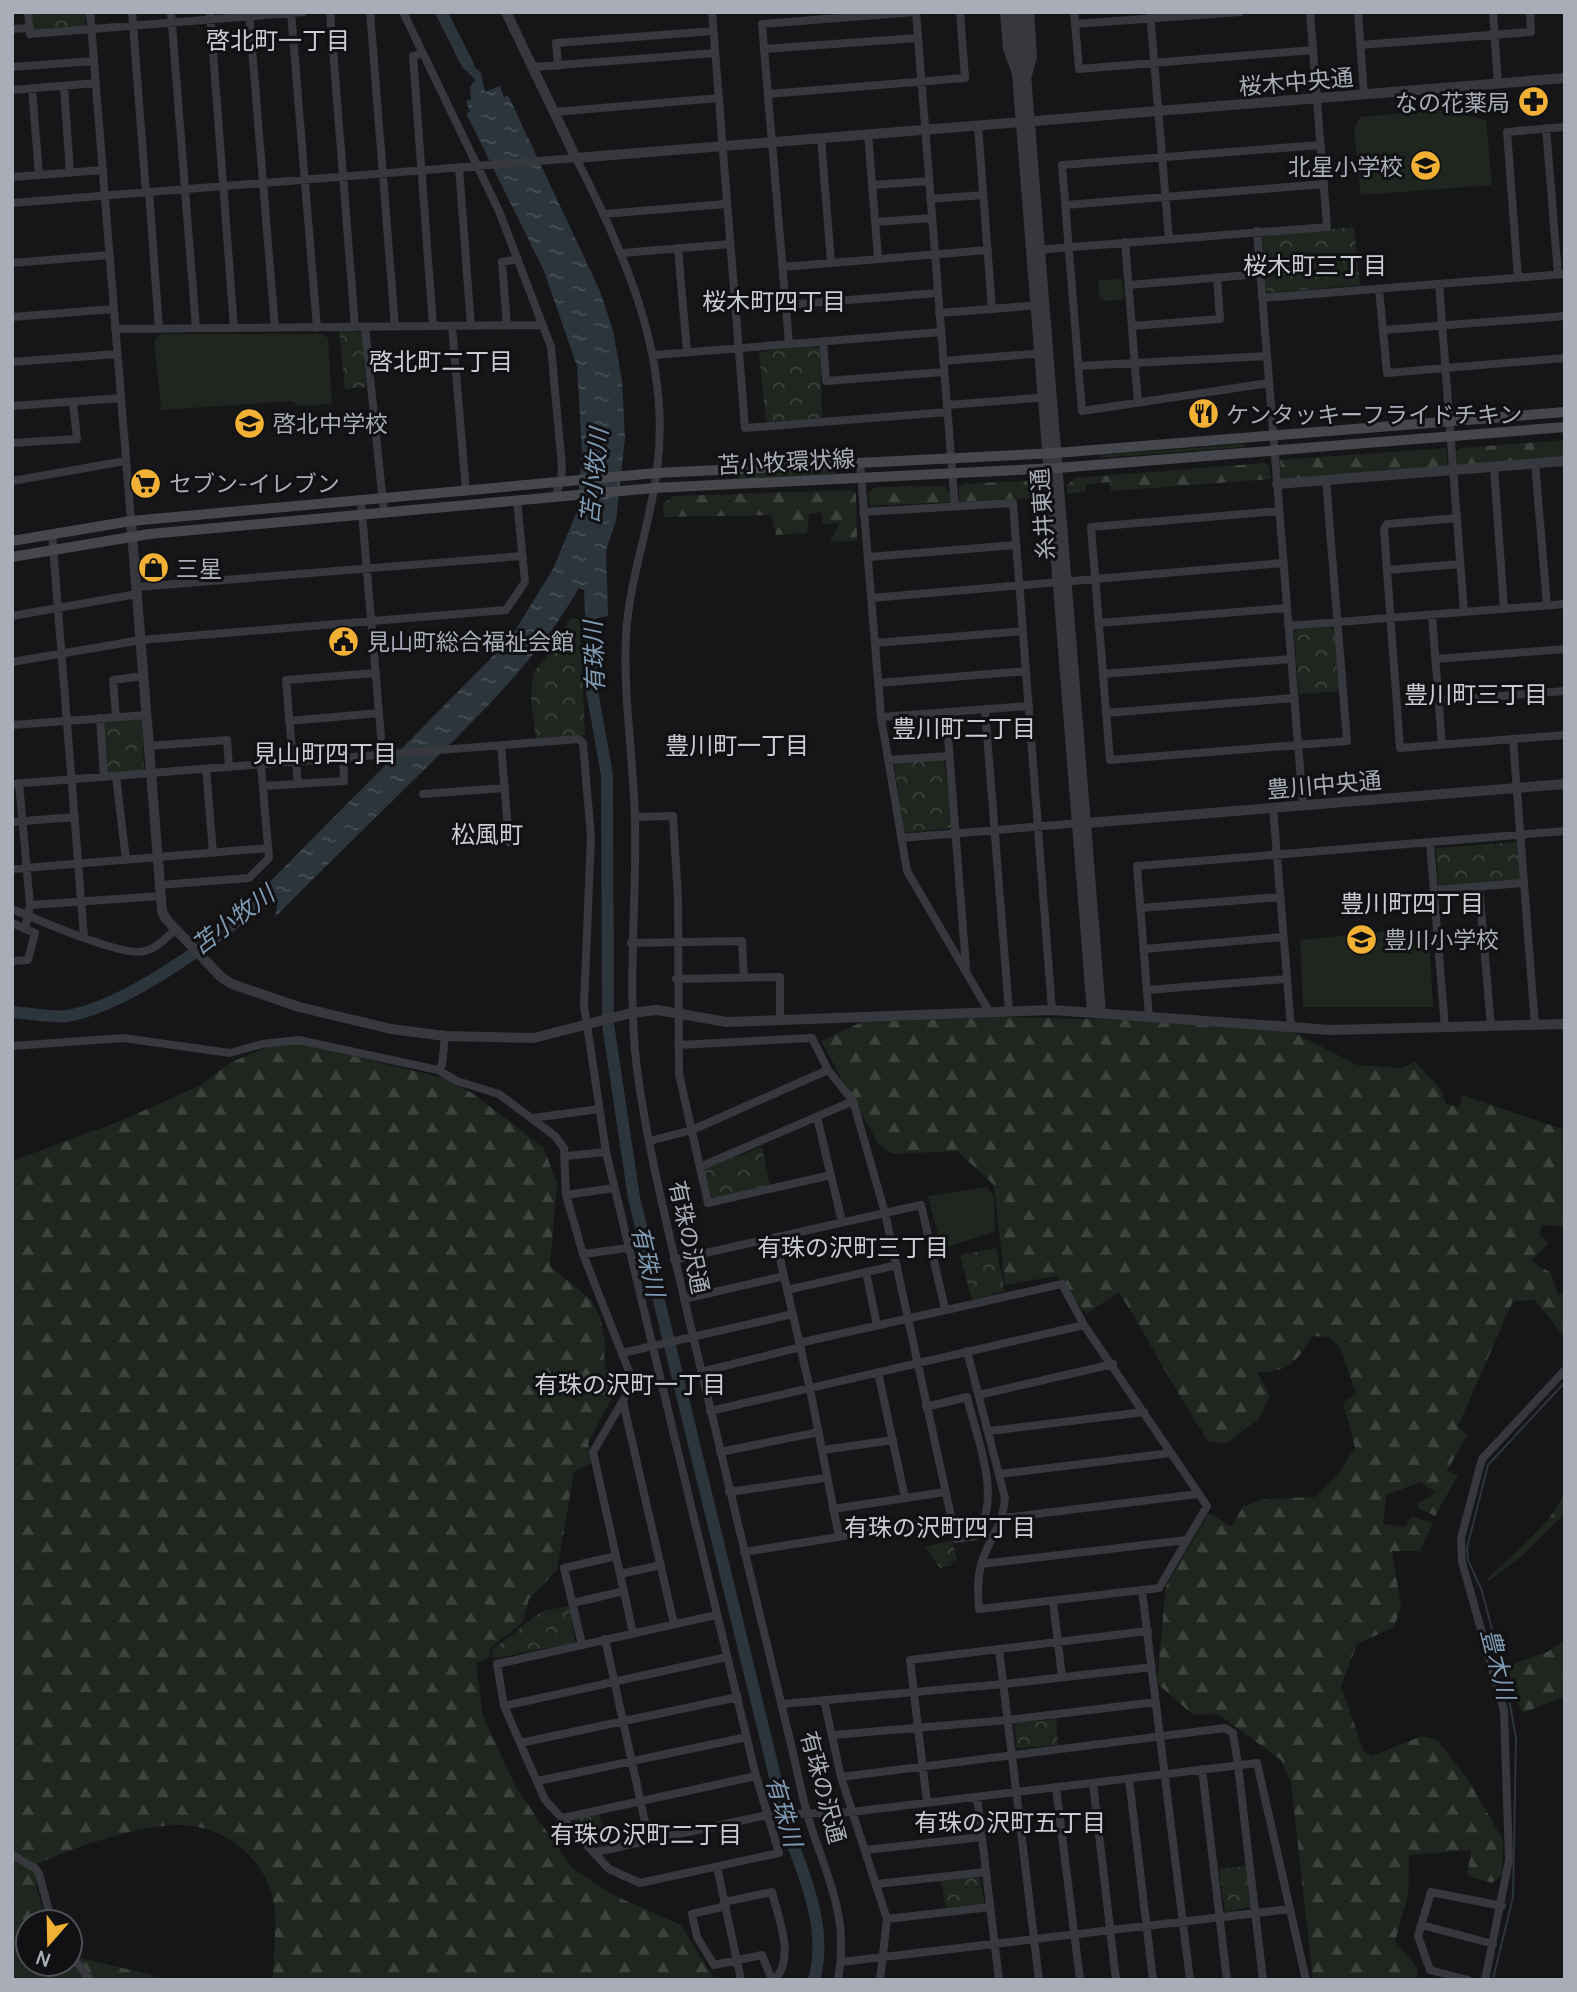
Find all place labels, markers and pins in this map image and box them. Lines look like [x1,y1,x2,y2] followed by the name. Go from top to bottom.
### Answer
[1516,85,1550,119] pharmacy icon: なの花薬局
[1395,86,1510,118] place label: なの花薬局
[1409,149,1443,183] school or university icon: 北星小学校
[1288,150,1403,182] place label: 北星小学校
[1186,397,1220,431] restaurant icon: ケンタッキーフライドチキン
[1226,398,1522,430] place label: ケンタッキーフライドチキン
[233,406,267,440] school or university icon: 啓北中学校
[273,407,388,439] place label: 啓北中学校
[129,466,163,500] supermarket icon: セブン-イレブン
[169,467,340,499] place label: セブン-イレブン
[136,551,170,585] shop icon: 三星
[176,552,222,584] place label: 三星
[327,624,361,658] public building icon: 見山町総合福祉会館
[367,625,574,657] place label: 見山町総合福祉会館
[1344,922,1378,956] school or university icon: 豊川小学校
[1384,923,1499,955] place label: 豊川小学校

